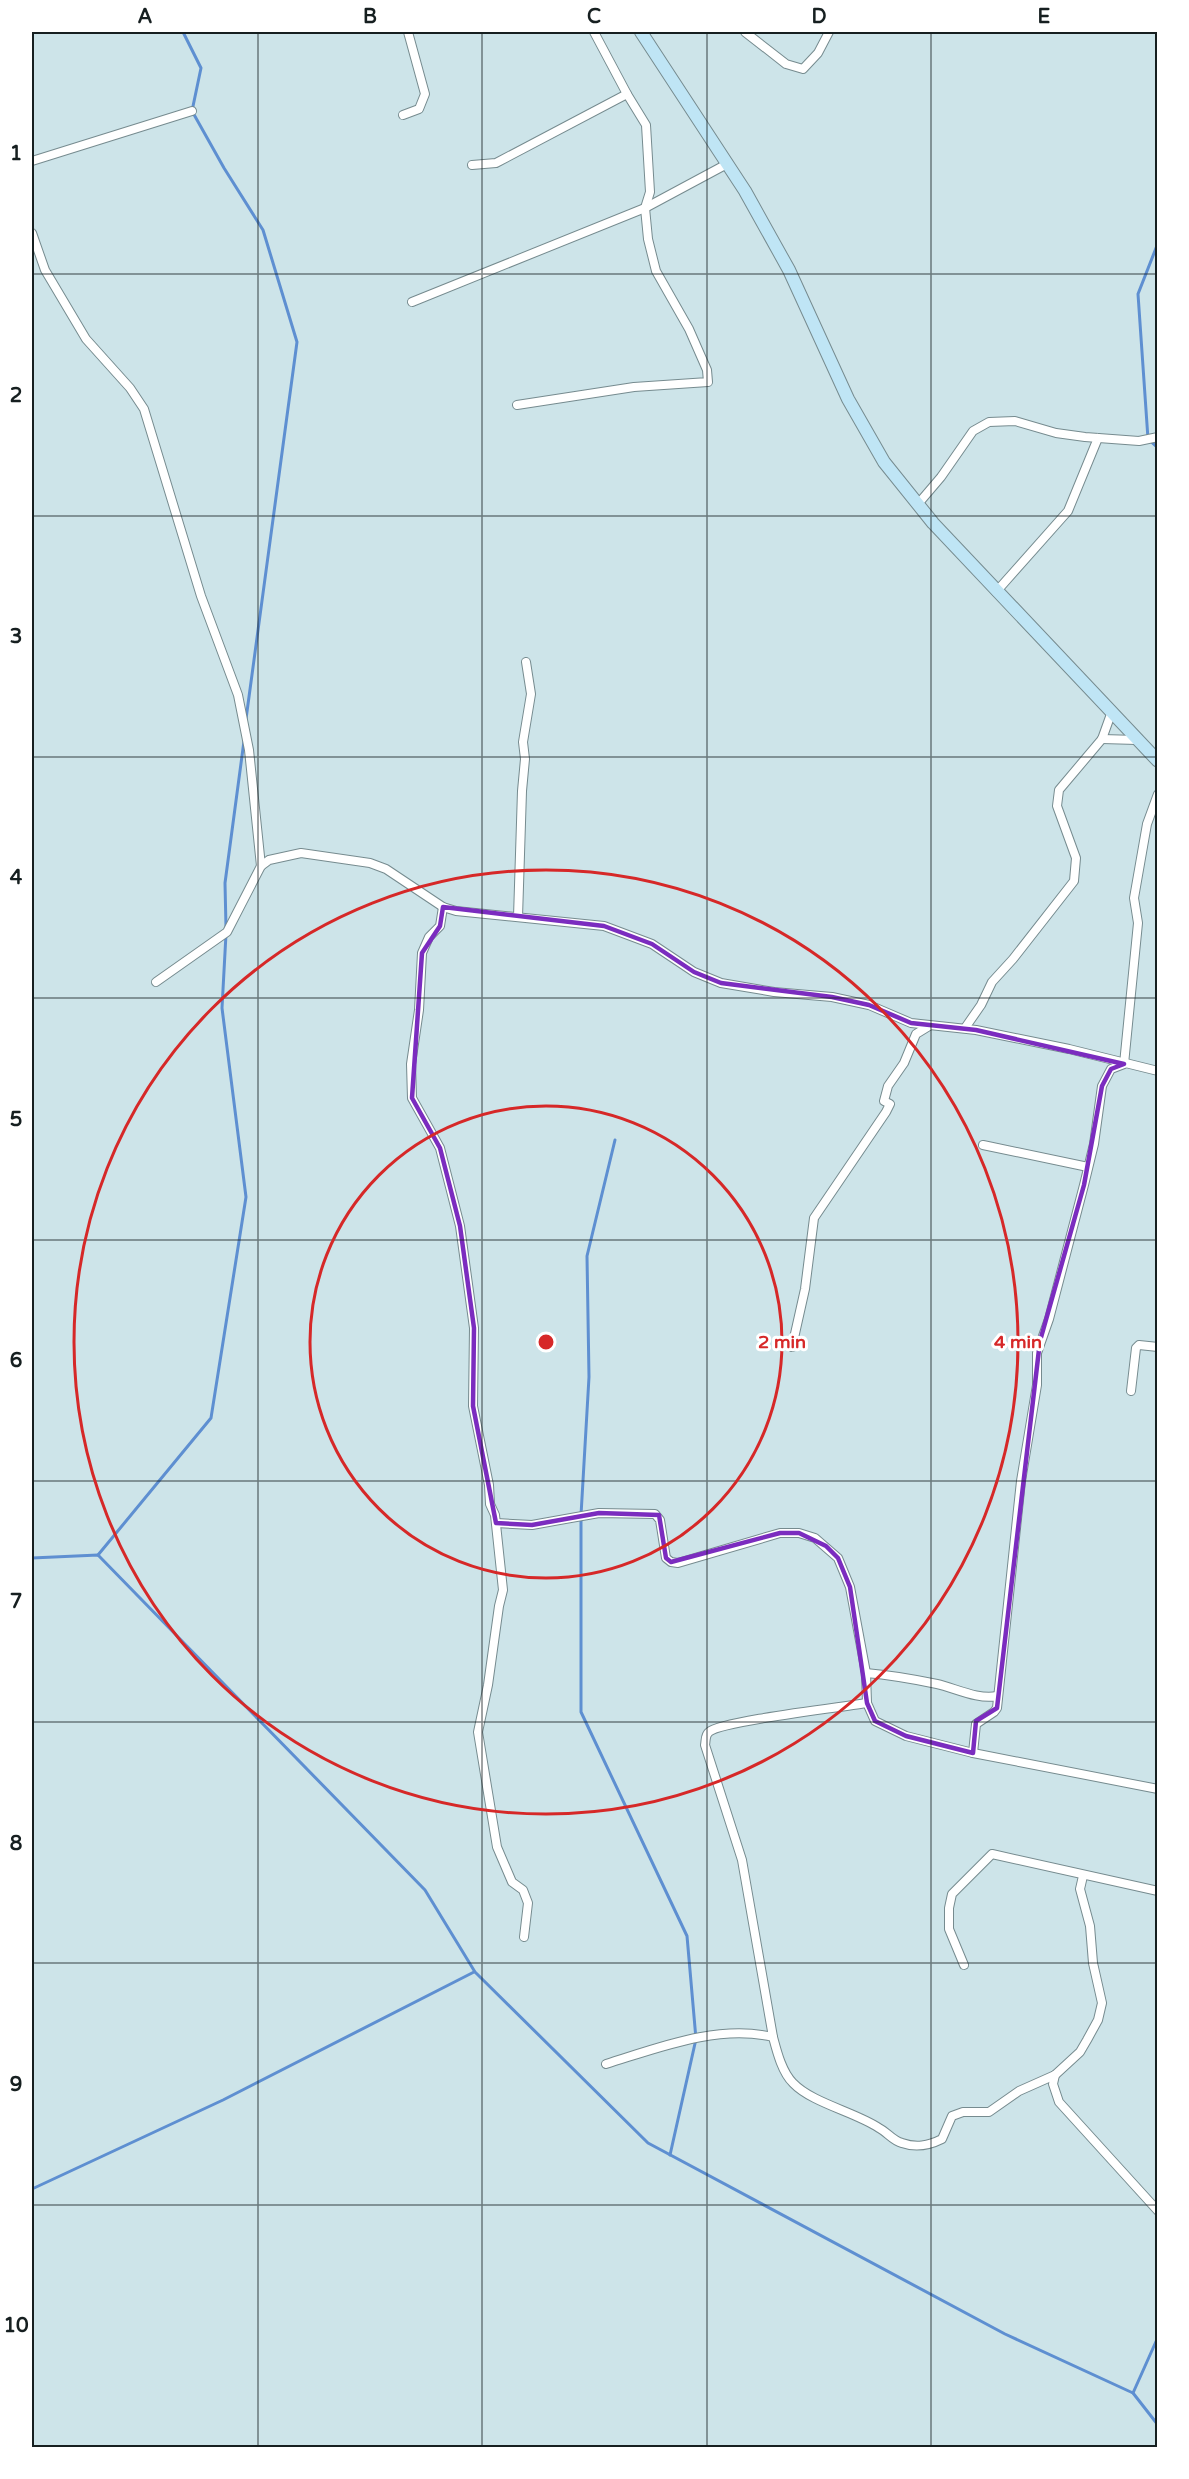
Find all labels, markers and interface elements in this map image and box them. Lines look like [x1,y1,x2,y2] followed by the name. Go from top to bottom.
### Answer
[138,5,153,29] text: A
[363,5,377,29] text: B
[587,5,601,29] text: C
[811,5,827,29] text: D
[1038,5,1051,29] text: E
[10,142,22,166] text: 1
[10,384,22,408] text: 2
[10,625,22,649] text: 3
[10,866,23,890] text: 4
[10,1108,22,1132] text: 5
[758,1331,806,1353] text: 2 min
[994,1331,1042,1353] text: 4 min
[536,1332,556,1352] centre of rings
[10,1349,22,1373] text: 6
[10,1590,22,1614] text: 7
[10,1832,22,1856] text: 8
[10,2073,22,2097] text: 9
[3,2314,29,2338] text: 10

